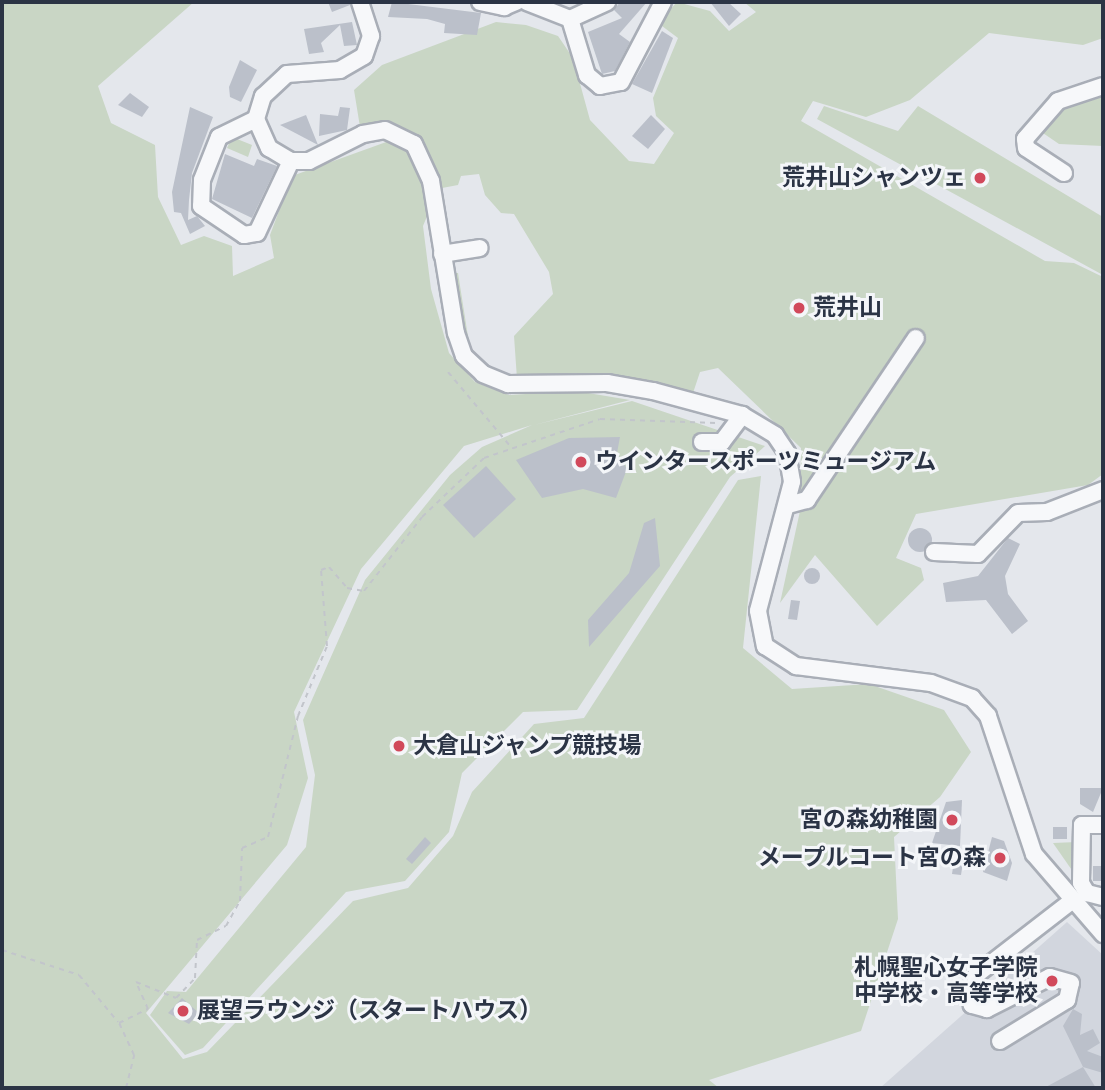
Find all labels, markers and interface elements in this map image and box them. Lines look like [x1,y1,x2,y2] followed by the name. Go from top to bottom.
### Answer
[782,164,966,192] place label: 荒井山シャンツェ
[972,170,988,186] marker: 荒井山シャンツェ
[813,294,882,322] place label: 荒井山
[791,300,807,316] marker: 荒井山
[595,448,940,476] place label: ウインタースポーツミュージアム
[573,454,589,470] marker: ウインタースポーツミュージアム
[413,732,643,760] place label: 大倉山ジャンプ競技場
[391,738,407,754] marker: 大倉山ジャンプ競技場
[800,806,938,834] place label: 宮の森幼稚園
[944,812,960,828] marker: 宮の森幼稚園
[756,844,986,872] place label: メープルコート宮の森
[992,850,1008,866] marker: メープルコート宮の森
[854,954,1038,1008] place label: 札幌聖心女子学院 中学校・高等学校
[1044,973,1060,989] marker: 札幌聖心女子学院 中学校・高等学校
[197,997,542,1025] place label: 展望ラウンジ（スタートハウス）
[175,1003,191,1019] marker: 展望ラウンジ（スタートハウス）

